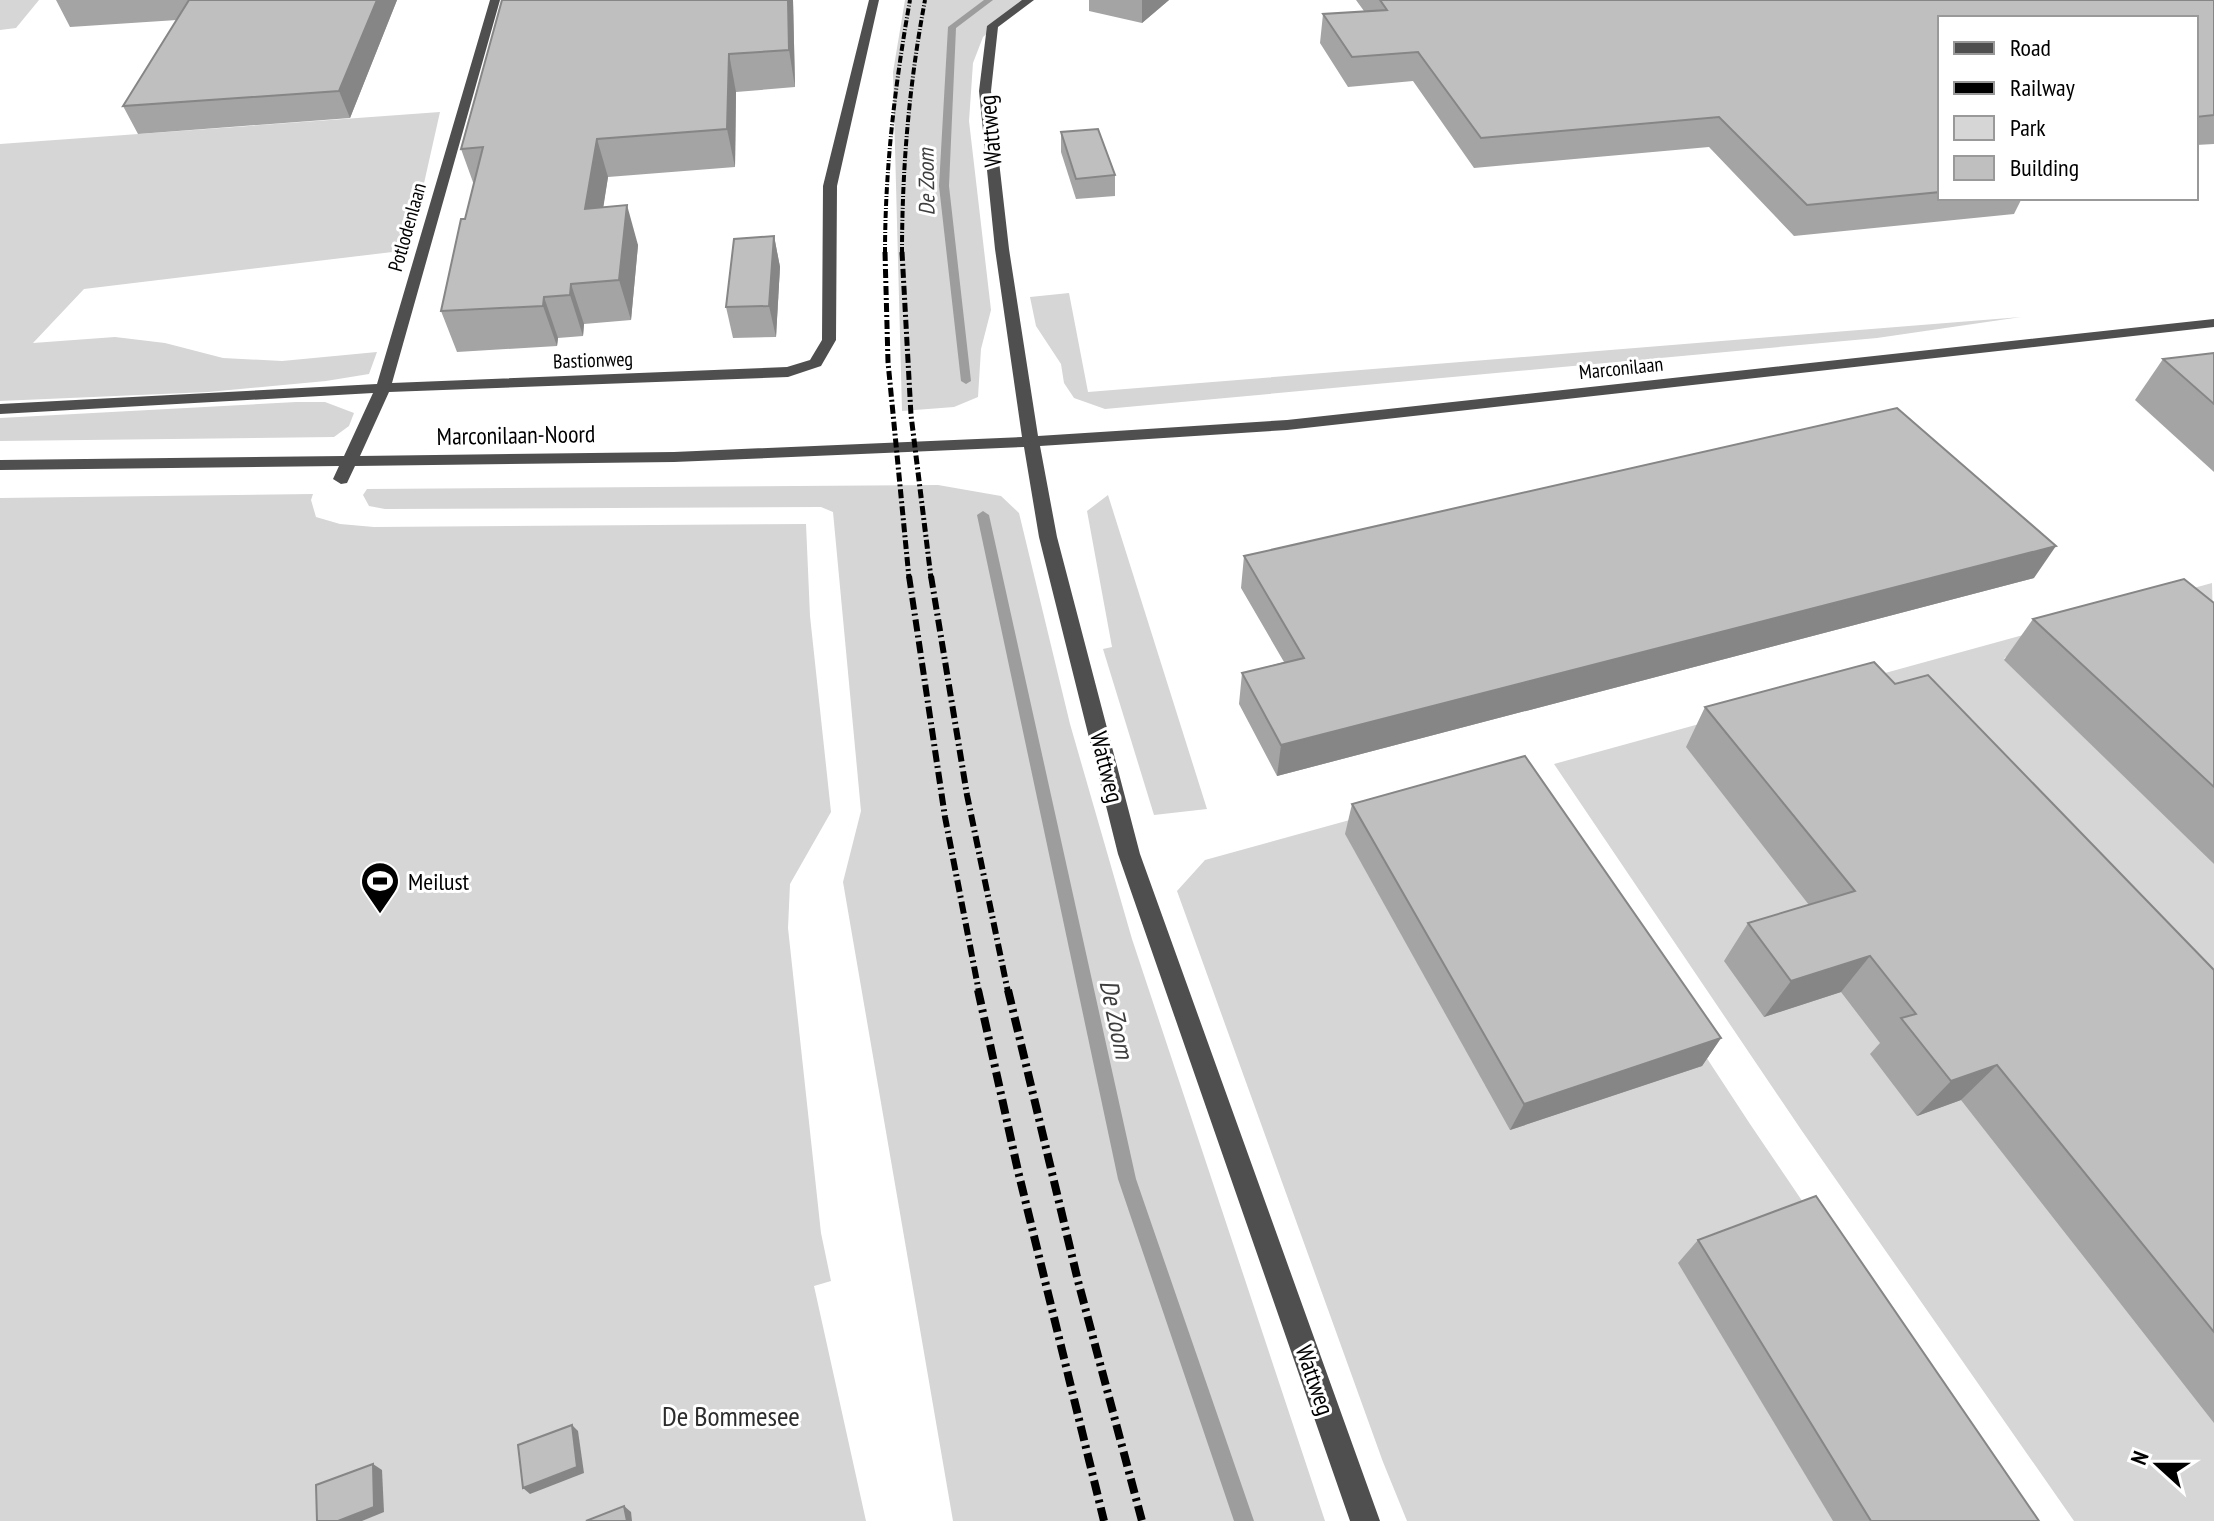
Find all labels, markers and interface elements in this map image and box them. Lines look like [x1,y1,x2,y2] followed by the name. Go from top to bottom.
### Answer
[1938,16,2198,200] legend
[2010,32,2051,63] text: Road
[2010,72,2075,103] text: Railway
[971,94,1009,168] street label: Wattweg
[2010,112,2046,143] text: Park
[911,147,941,216] water label: De Zoom
[2010,152,2079,183] text: Building
[382,180,432,274] street label: Potlodenlaan
[553,346,633,374] street label: Bastionweg
[1578,351,1664,385] street label: Marconilaan
[436,418,596,452] street label: Marconilaan-Noord
[1083,728,1131,806] street label: Wattweg
[359,860,401,915] sports icon: Meilust
[408,866,470,897] place label: Meilust
[1093,977,1142,1063] water label: De Zoom
[1289,1341,1341,1419] street label: Wattweg
[662,1397,800,1434] park label: De Bommesee
[2118,1425,2198,1505] north arrow
[2124,1447,2155,1468] text: N

